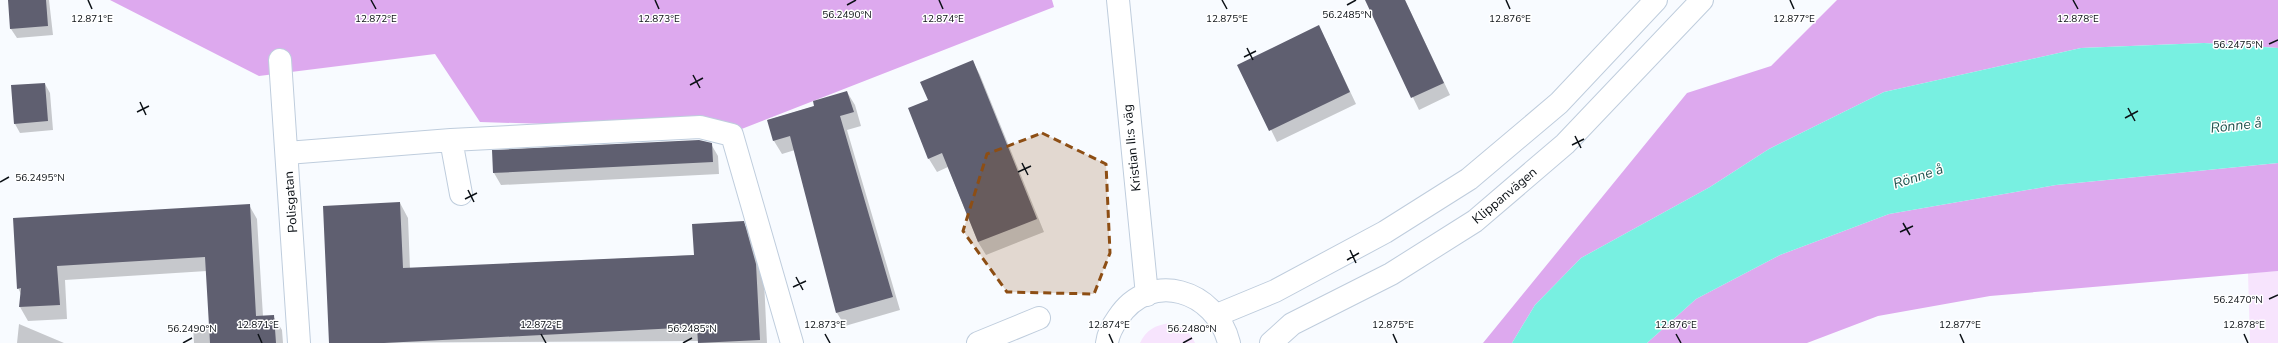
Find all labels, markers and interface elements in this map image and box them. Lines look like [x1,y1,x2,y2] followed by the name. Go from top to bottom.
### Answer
[822,8,872,22] text: 56.2490°N
[1322,8,1372,22] text: 56.2485°N
[71,12,113,26] text: 12.871°E
[355,12,397,26] text: 12.872°E
[638,12,680,26] text: 12.873°E
[922,12,964,26] text: 12.874°E
[1206,12,1248,26] text: 12.875°E
[1489,12,1531,26] text: 12.876°E
[1773,12,1815,26] text: 12.877°E
[2057,12,2099,26] text: 12.878°E
[2213,38,2263,52] text: 56.2475°N
[1118,103,1146,192] street label: Kristian II:s väg
[2210,113,2263,138] water label: Rönne å
[1891,160,1946,193] water label: Rönne å
[1468,163,1541,228] street label: Klippanvägen
[15,171,65,185] text: 56.2495°N
[280,171,302,233] street label: Polisgatan
[2213,293,2263,307] text: 56.2470°N
[237,318,279,332] text: 12.871°E
[520,318,562,332] text: 12.872°E
[804,318,846,332] text: 12.873°E
[1088,318,1130,332] text: 12.874°E
[1372,318,1414,332] text: 12.875°E
[1655,318,1697,332] text: 12.876°E
[1939,318,1981,332] text: 12.877°E
[2223,318,2265,332] text: 12.878°E
[167,322,217,336] text: 56.2490°N
[667,322,717,336] text: 56.2485°N
[1167,322,1217,336] text: 56.2480°N

